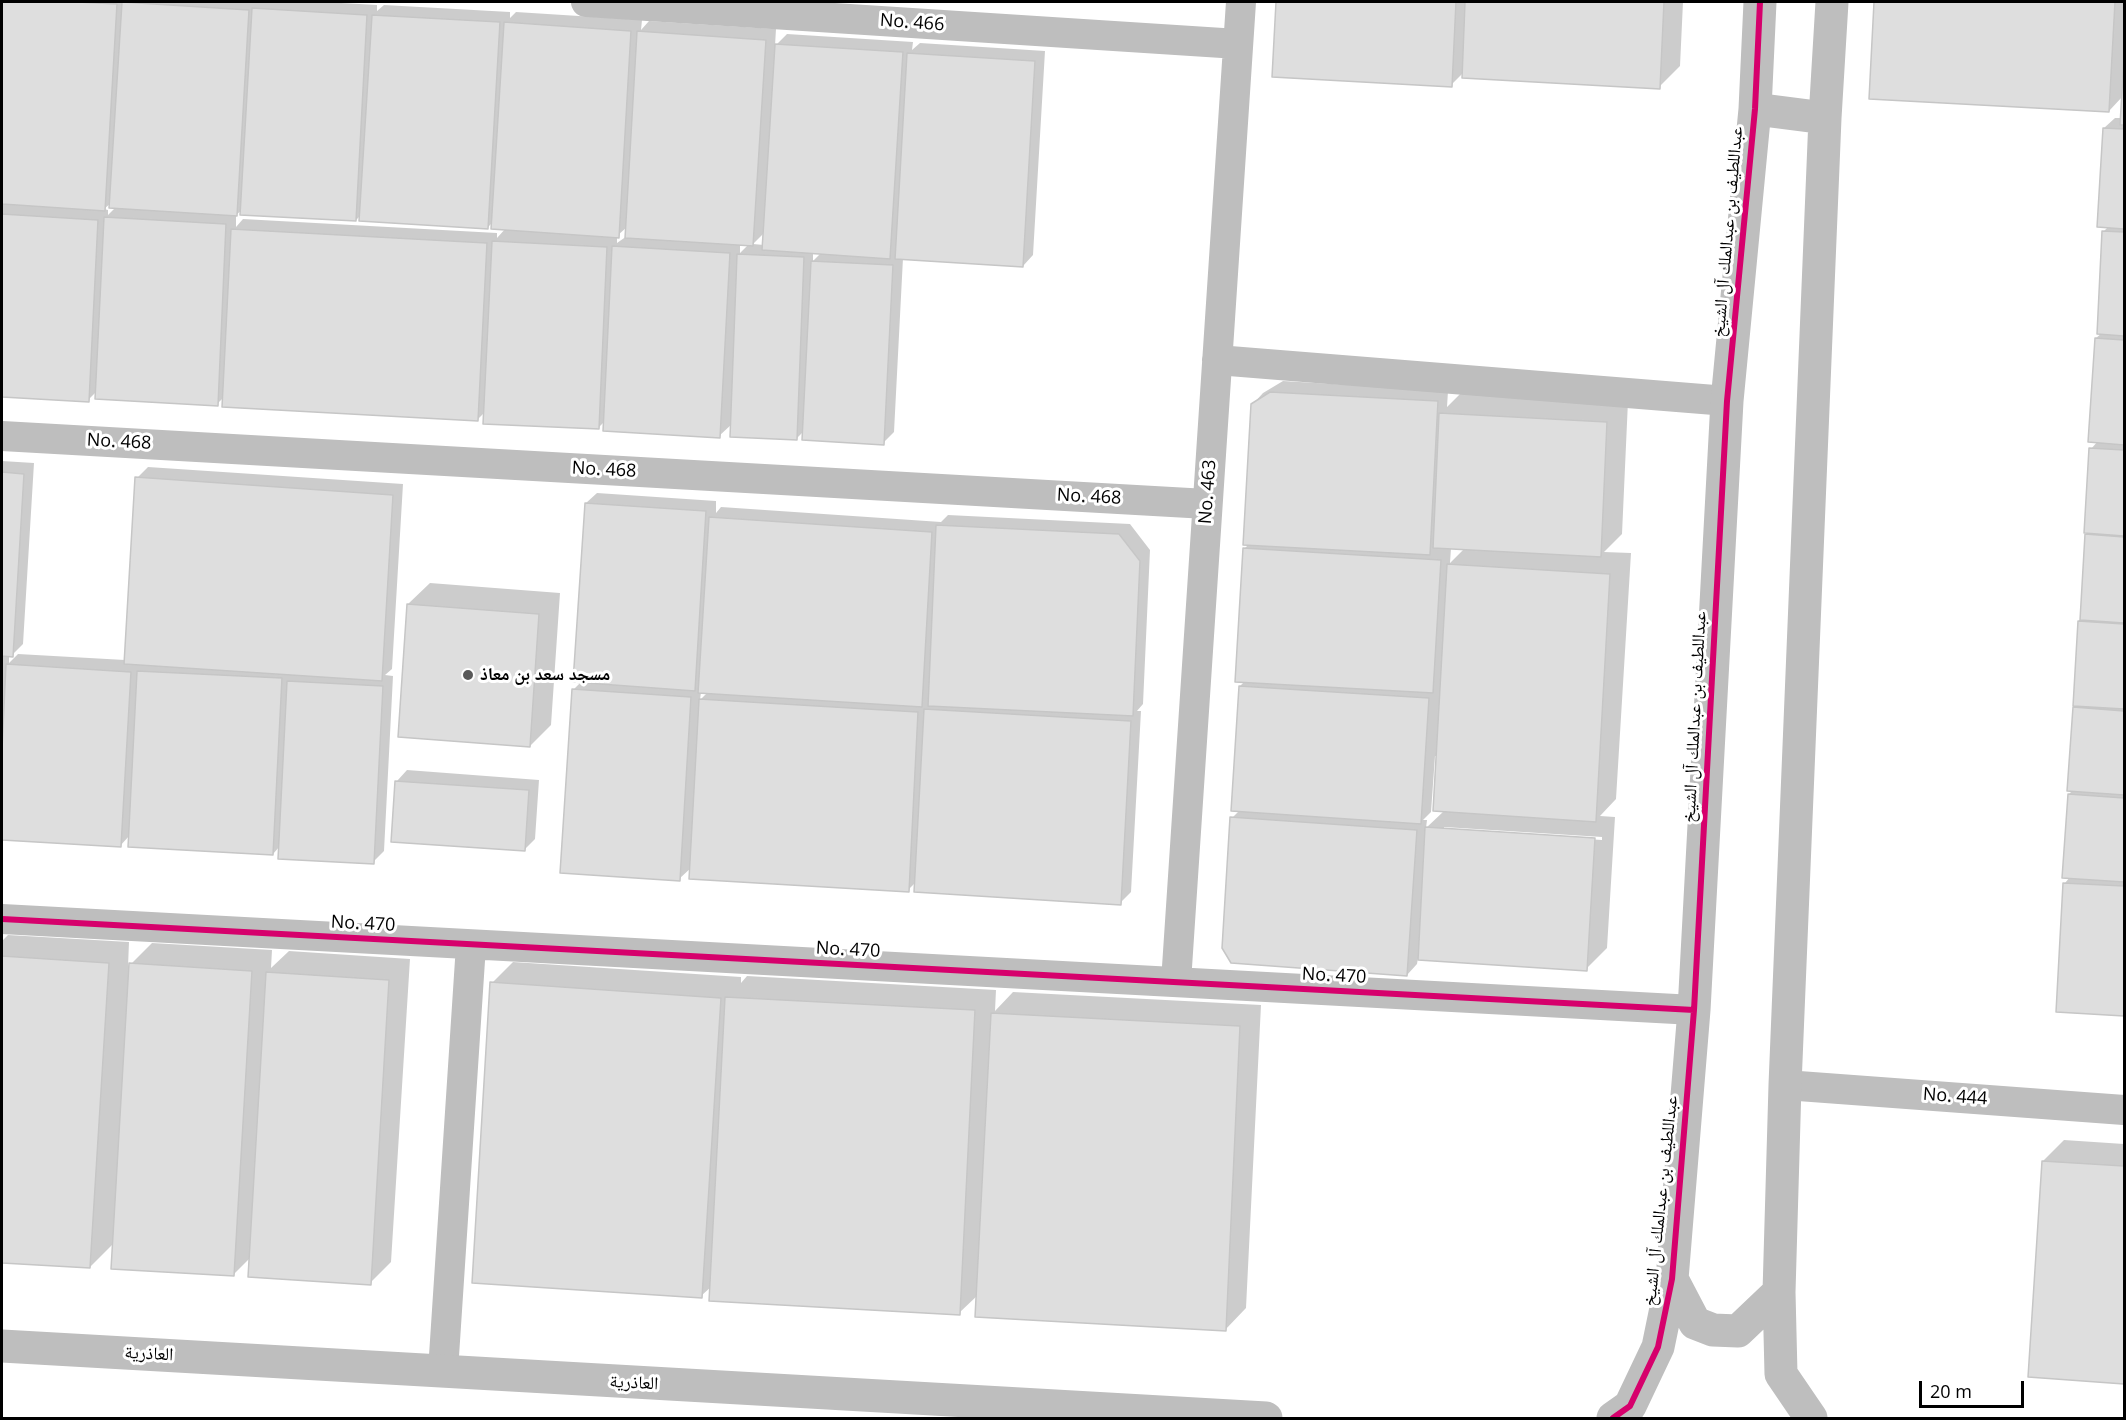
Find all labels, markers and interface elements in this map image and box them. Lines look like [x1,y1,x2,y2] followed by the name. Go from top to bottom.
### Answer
[879,10,945,36] street label: No. 466
[1708,126,1748,338] street label: عبداللطيف بن عبدالملك آل الشيخ
[86,430,152,454] street label: No. 468
[571,458,637,482] street label: No. 468
[1195,459,1221,525] street label: No. 463
[1056,485,1122,509] street label: No. 468
[1679,611,1711,823] street label: عبداللطيف بن عبدالملك آل الشيخ
[480,664,610,686] place label: مسجد سعد بن معاذ
[461,668,475,682] marker: مسجد سعد بن معاذ
[330,912,396,936] street label: No. 470
[815,938,881,962] street label: No. 470
[1301,964,1367,988] street label: No. 470
[1922,1084,1988,1110] street label: No. 444
[1639,1095,1683,1307] street label: عبداللطيف بن عبدالملك آل الشيخ
[124,1342,174,1366] street label: العاذرية
[1922,1369,2027,1407] scale bar
[609,1371,659,1395] street label: العاذرية
[1930,1379,1972,1403] text: 20 m

